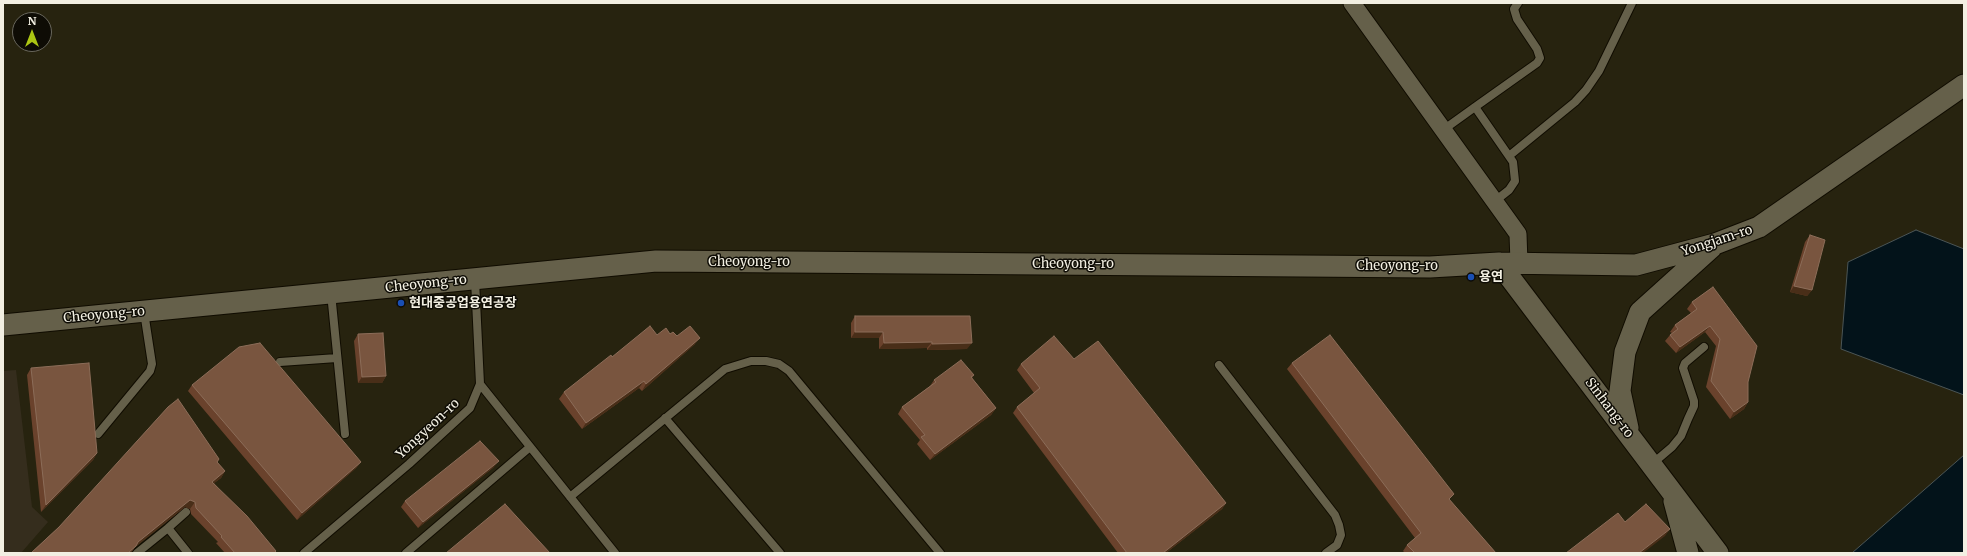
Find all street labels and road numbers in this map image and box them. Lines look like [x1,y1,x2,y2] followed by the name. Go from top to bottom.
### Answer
[1679,222,1755,260] street label: Yongjam-ro
[708,254,790,270] street label: Cheoyong-ro
[1032,256,1114,272] street label: Cheoyong-ro
[1356,258,1438,274] street label: Cheoyong-ro
[385,272,467,296] street label: Cheoyong-ro
[63,304,145,326] street label: Cheoyong-ro
[1581,375,1637,441] street label: Sinhang-ro
[393,396,463,462] street label: Yongyeon-ro

